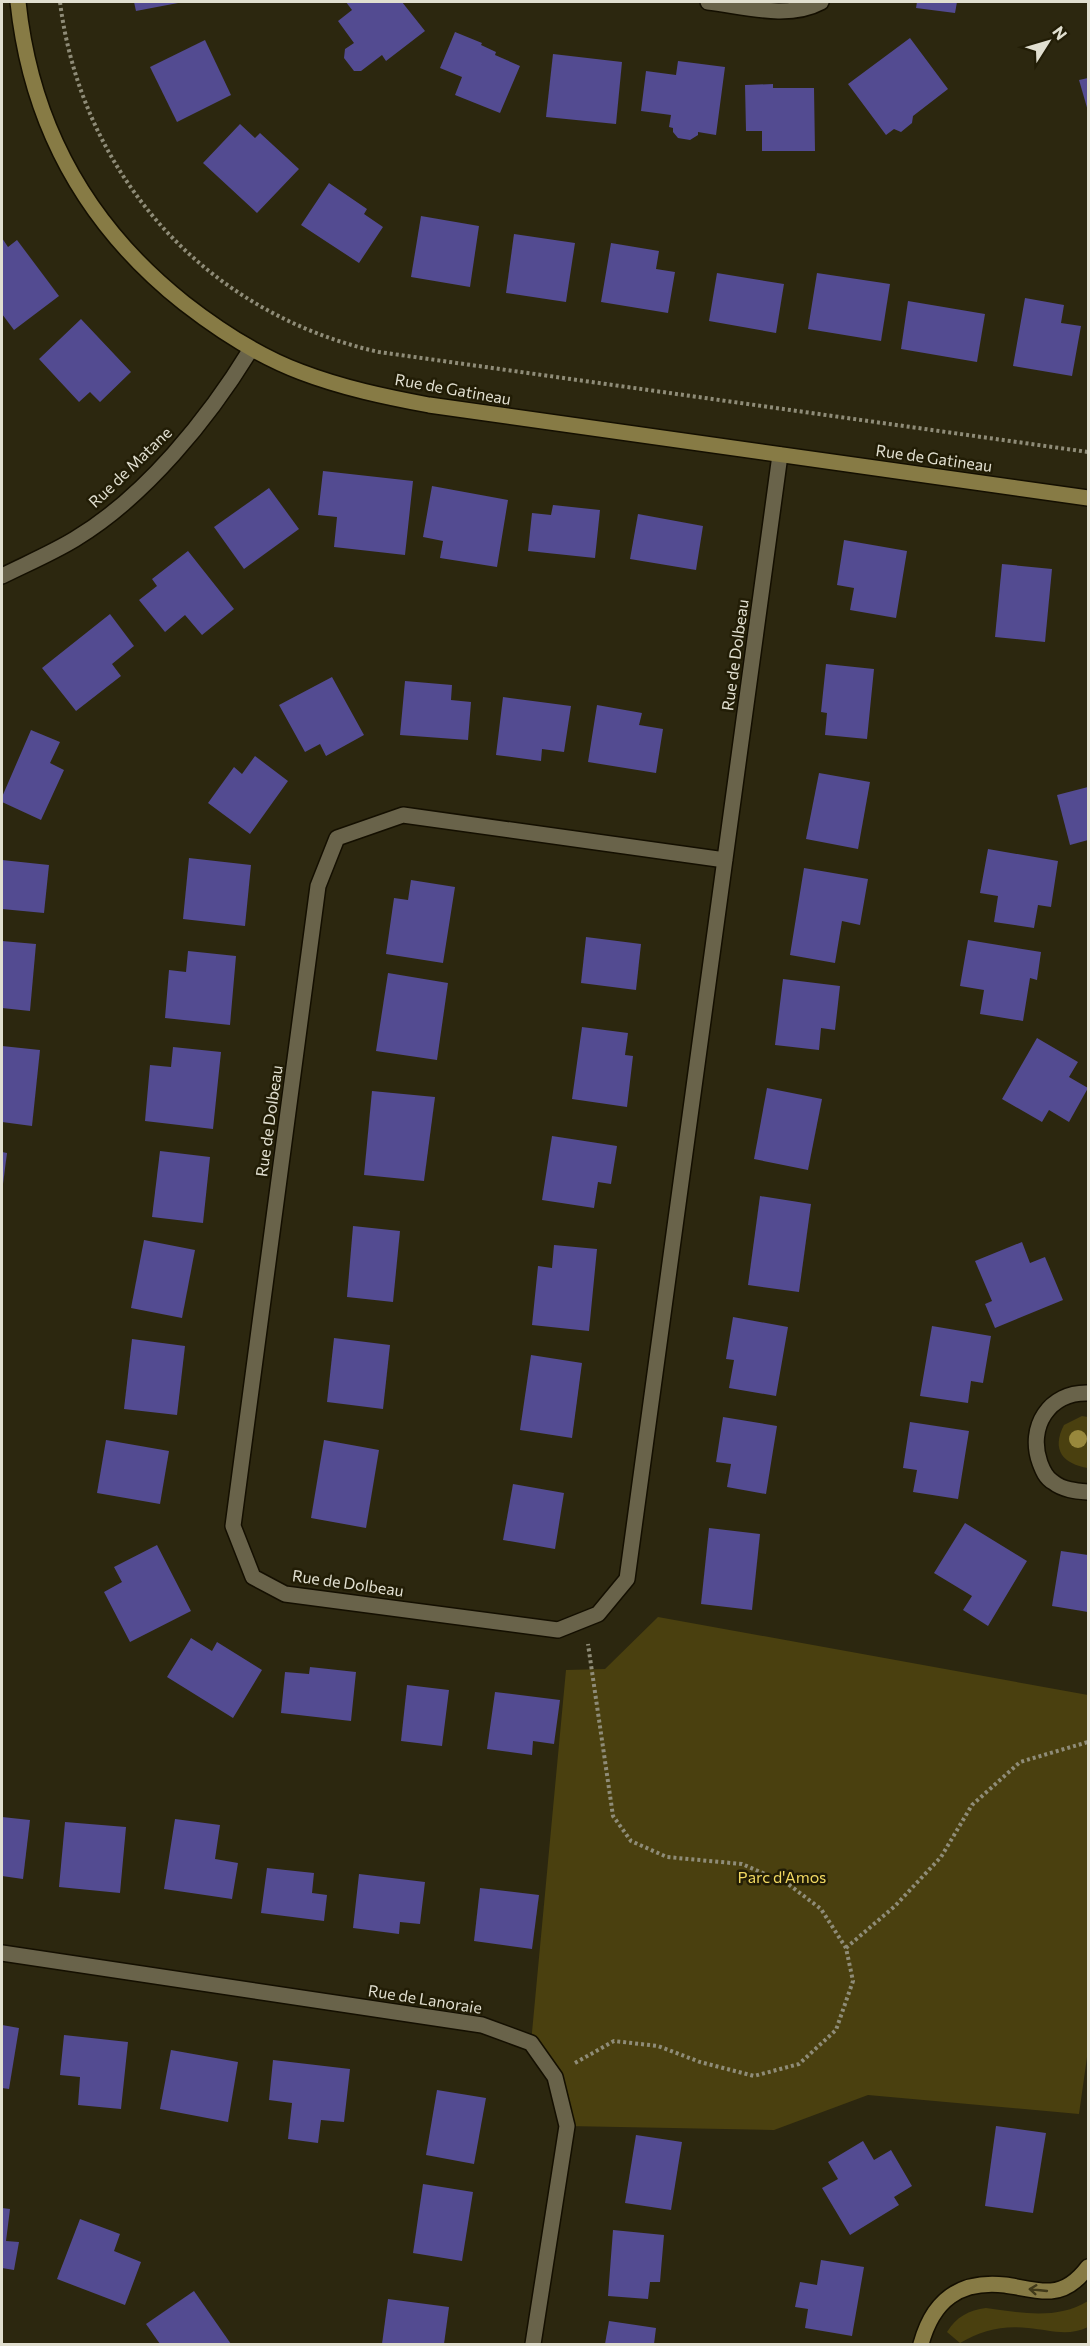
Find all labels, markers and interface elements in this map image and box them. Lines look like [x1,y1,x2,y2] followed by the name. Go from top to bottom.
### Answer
[1018,12,1078,72] north arrow
[1049,22,1072,43] text: N
[394,369,513,408] street label: Rue de Gatineau
[84,422,175,511] street label: Rue de Matane
[875,440,994,475] street label: Rue de Gatineau
[717,598,752,712] street label: Rue de Dolbeau
[251,1064,286,1178] street label: Rue de Dolbeau
[291,1565,405,1600] street label: Rue de Dolbeau
[738,1867,826,1886] park label: Parc d'Amos
[367,1980,483,2017] street label: Rue de Lanoraie
[1029,2284,1049,2295] one-way arrow

